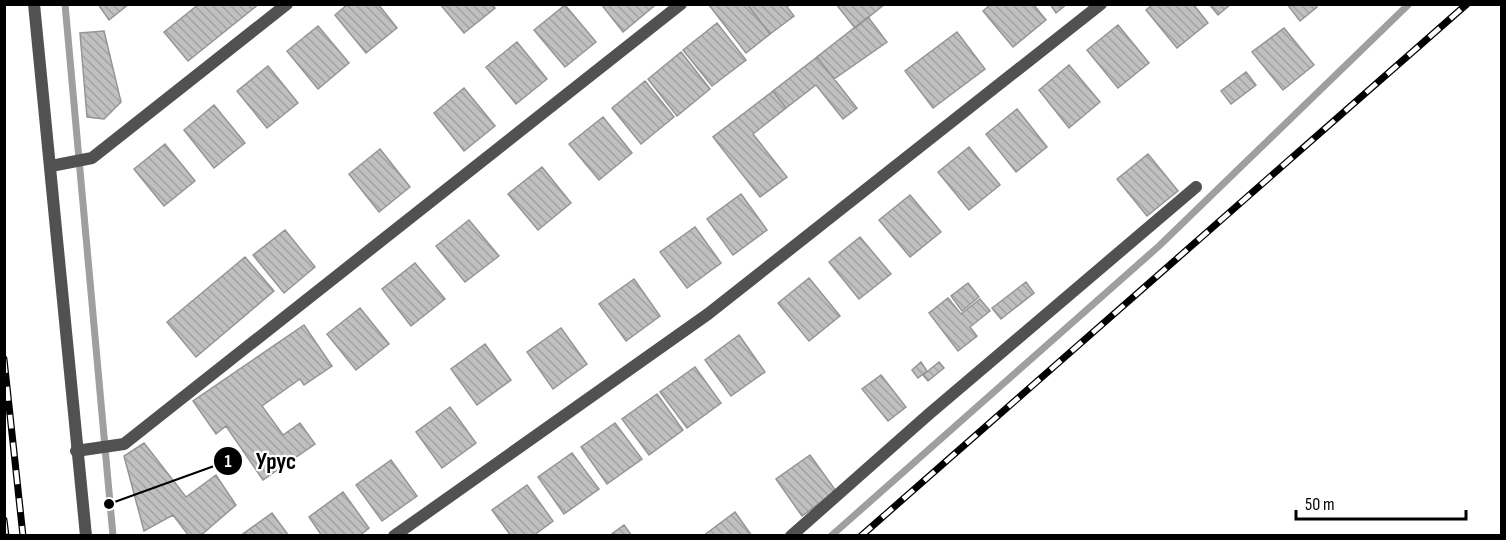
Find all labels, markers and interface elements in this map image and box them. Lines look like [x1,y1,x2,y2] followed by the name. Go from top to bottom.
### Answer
[213,440,308,482] callout: Урус
[256,447,296,476] text: Урус
[224,451,232,472] text: 1
[1296,483,1466,521] scale bar
[1305,494,1335,515] text: 50 m

